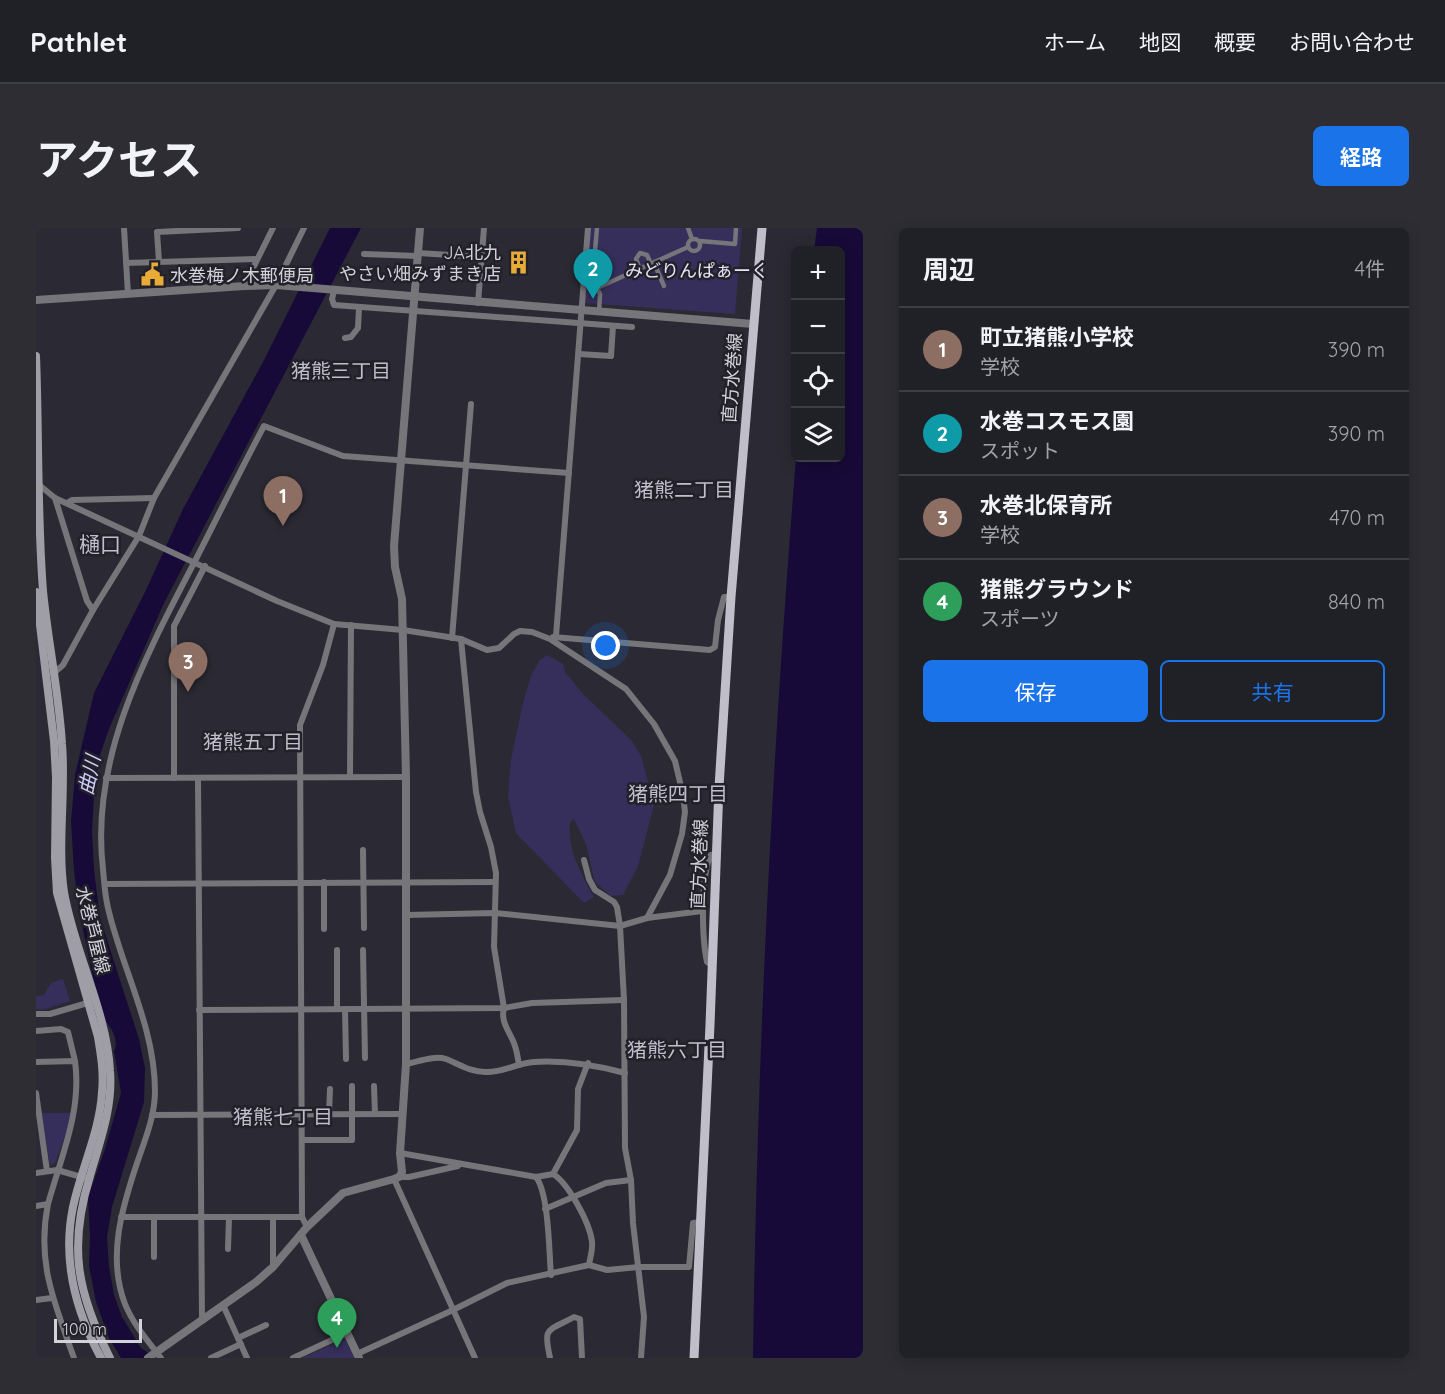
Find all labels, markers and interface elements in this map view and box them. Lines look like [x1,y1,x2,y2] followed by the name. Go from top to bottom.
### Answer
[30,24,127,59] text: Pathlet
[1044,29,1106,55] text: ホーム
[1139,29,1181,55] text: 地図
[1214,29,1256,55] text: 概要
[1289,29,1415,55] text: お問い合わせ
[1313,126,1409,186] button: 経路
[36,133,202,186] text: アクセス
[339,241,501,285] place label: JA北九 やさい畑みずまき店
[791,246,845,462] map controls
[791,246,845,300] button: +
[506,249,532,275] building icon: JA北九 やさい畑みずまき店
[574,250,612,299] pin: 2
[923,253,975,286] text: 周辺
[1354,256,1385,281] text: 4件
[625,259,769,282] park label: みどりんぱぁーく
[139,262,165,288] public building icon: 水巻梅ノ木郵便局
[170,264,314,287] place label: 水巻梅ノ木郵便局
[791,300,845,354] button: −
[980,323,1134,351] text: 町立猪熊小学校
[717,332,747,424] street label: 直方水巻線
[939,337,946,362] text: 1
[1328,337,1385,362] text: 390 m
[791,354,845,408] button: locate
[980,354,1020,379] text: 学校
[291,358,391,383] district label: 猪熊三丁目
[980,407,1134,435] text: 水巻コスモス園
[791,408,845,462] button: layers
[937,421,948,446] text: 2
[1328,421,1385,446] text: 390 m
[980,438,1060,463] text: スポット
[264,476,302,526] pin: 1
[634,477,734,502] district label: 猪熊二丁目
[980,491,1112,519] text: 水巻北保育所
[937,505,948,530] text: 3
[1329,505,1385,530] text: 470 m
[980,522,1020,547] text: 学校
[79,531,121,557] district label: 樋口
[980,575,1134,603] text: 猪熊グラウンド
[937,589,948,614] text: 4
[1328,589,1385,614] text: 840 m
[980,606,1060,631] text: スポーツ
[591,631,620,660] your location
[168,642,208,692] pin: 3
[923,660,1148,722] button: 保存
[1160,660,1385,722] button: 共有
[203,729,303,754] district label: 猪熊五丁目
[73,751,106,797] water label: 曲川
[628,781,728,806] district label: 猪熊四丁目
[686,819,712,909] street label: 直方水巻線
[71,884,115,976] street label: 水巻芦屋線
[627,1037,727,1062] district label: 猪熊六丁目
[233,1104,333,1129] district label: 猪熊七丁目
[318,1298,356,1348] pin: 4
[54,1316,142,1344] scale bar
[63,1319,107,1339] text: 100 m

